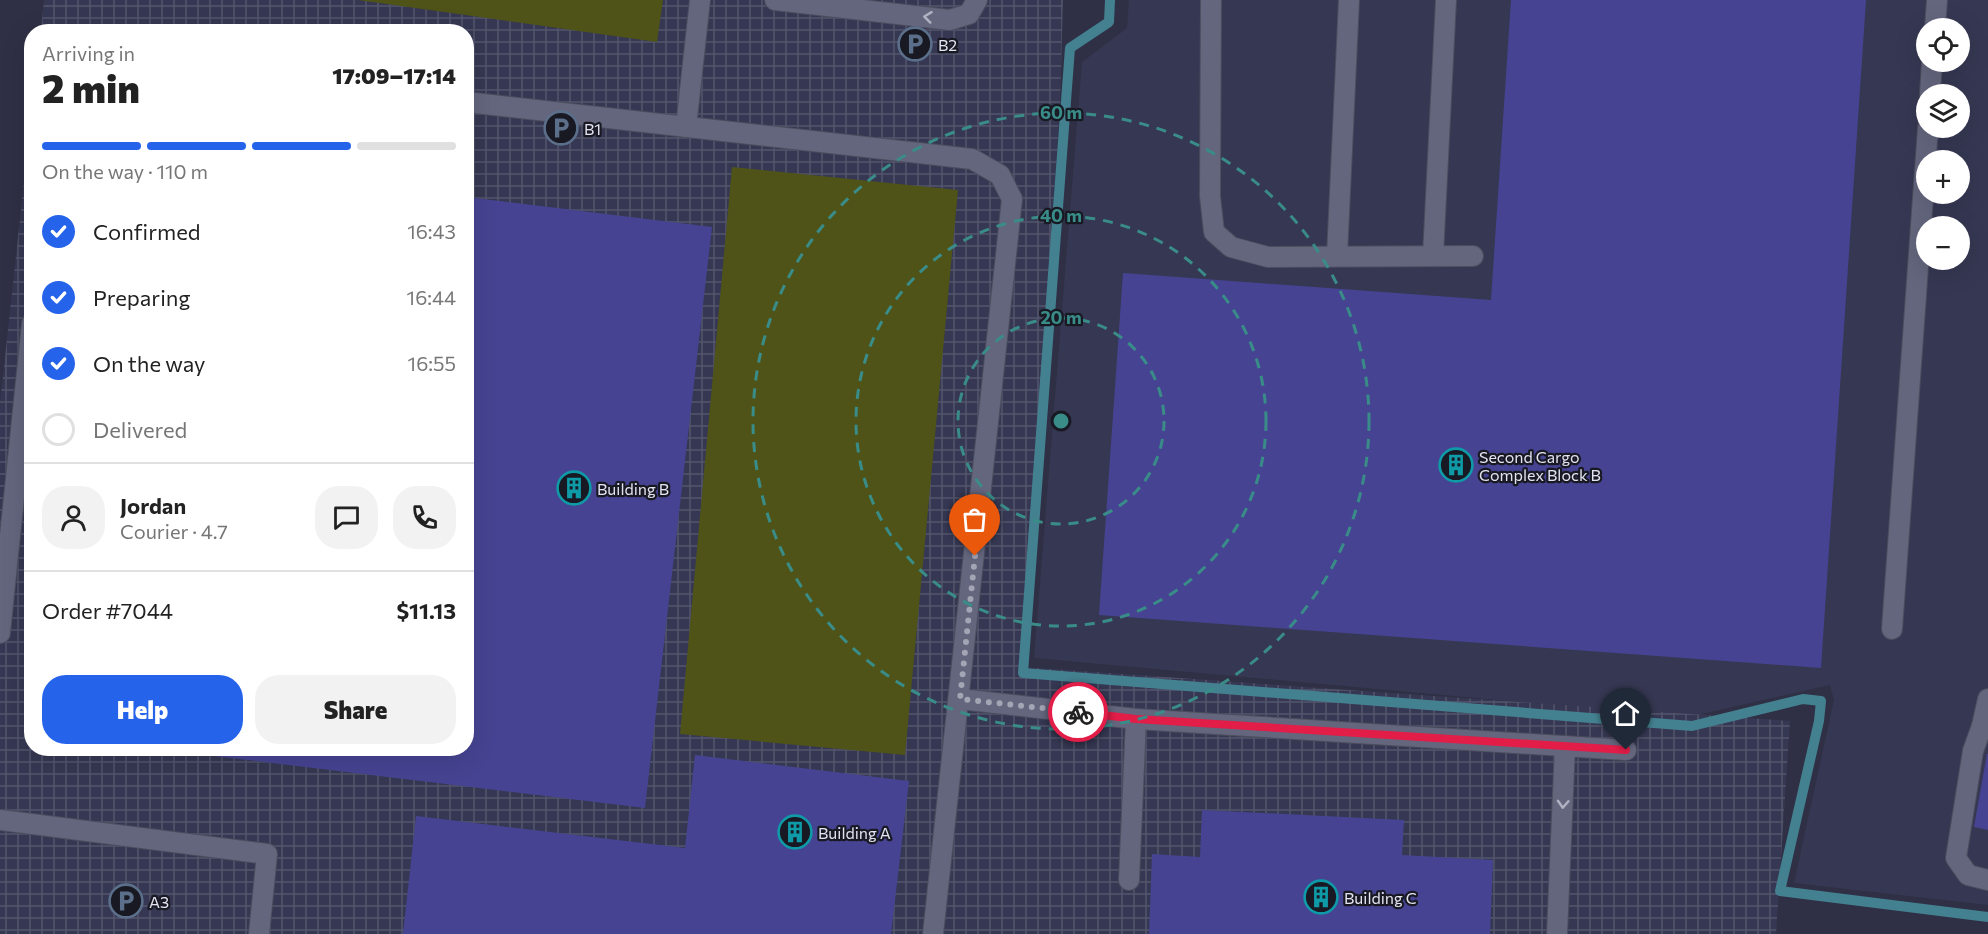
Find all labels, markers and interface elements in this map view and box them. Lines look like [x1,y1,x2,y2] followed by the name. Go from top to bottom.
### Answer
[924,12,933,24] one-way arrow
[1916,18,1970,270] map controls
[1916,18,1970,72] button: locate
[897,26,933,62] parking icon: B2
[938,35,957,54] place label: B2
[42,41,135,65] text: Arriving in
[332,62,456,89] text: 17:09–17:14
[42,63,140,111] text: 2 min
[1916,84,1970,138] button: layers
[1040,101,1082,123] text: 60 m
[543,110,579,146] parking icon: B1
[584,119,601,138] place label: B1
[1916,150,1970,204] button: +
[42,159,208,183] text: On the way · 110 m
[1040,204,1082,226] text: 40 m
[42,215,75,248] icon: check
[1916,216,1970,270] button: −
[93,218,200,245] text: Confirmed
[407,219,456,243] text: 16:43
[42,281,75,314] icon: check
[93,284,190,311] text: Preparing
[407,285,456,309] text: 16:44
[1040,306,1082,328] text: 20 m
[42,347,75,380] icon: check
[93,350,205,377] text: On the way
[408,351,456,375] text: 16:55
[1051,411,1071,431] centre of rings
[93,416,187,443] text: Delivered
[1438,447,1474,483] building icon: Second Cargo Complex Block B
[1479,447,1601,484] place label: Second Cargo Complex Block B
[556,470,592,506] building icon: Building B
[597,479,669,498] place label: Building B
[42,486,105,549] button: person
[315,486,378,549] button: chat
[393,486,456,549] button: phone
[120,492,186,519] text: Jordan
[949,494,1000,556] pin
[958,503,991,536] icon: bag
[120,519,228,543] text: Courier · 4.7
[42,597,173,624] text: Order #7044
[396,597,456,624] text: $11.13
[42,675,243,744] button: Help
[255,675,456,744] button: Share
[1048,682,1108,742] courier
[1600,688,1651,750] pin
[1062,696,1095,729] icon: bike
[1609,697,1642,730] icon: home
[1556,800,1569,809] one-way arrow
[777,814,813,850] building icon: Building A
[818,823,891,842] place label: Building A
[1303,879,1339,915] building icon: Building C
[108,883,144,919] parking icon: A3
[1344,888,1417,907] place label: Building C
[149,892,169,911] place label: A3

